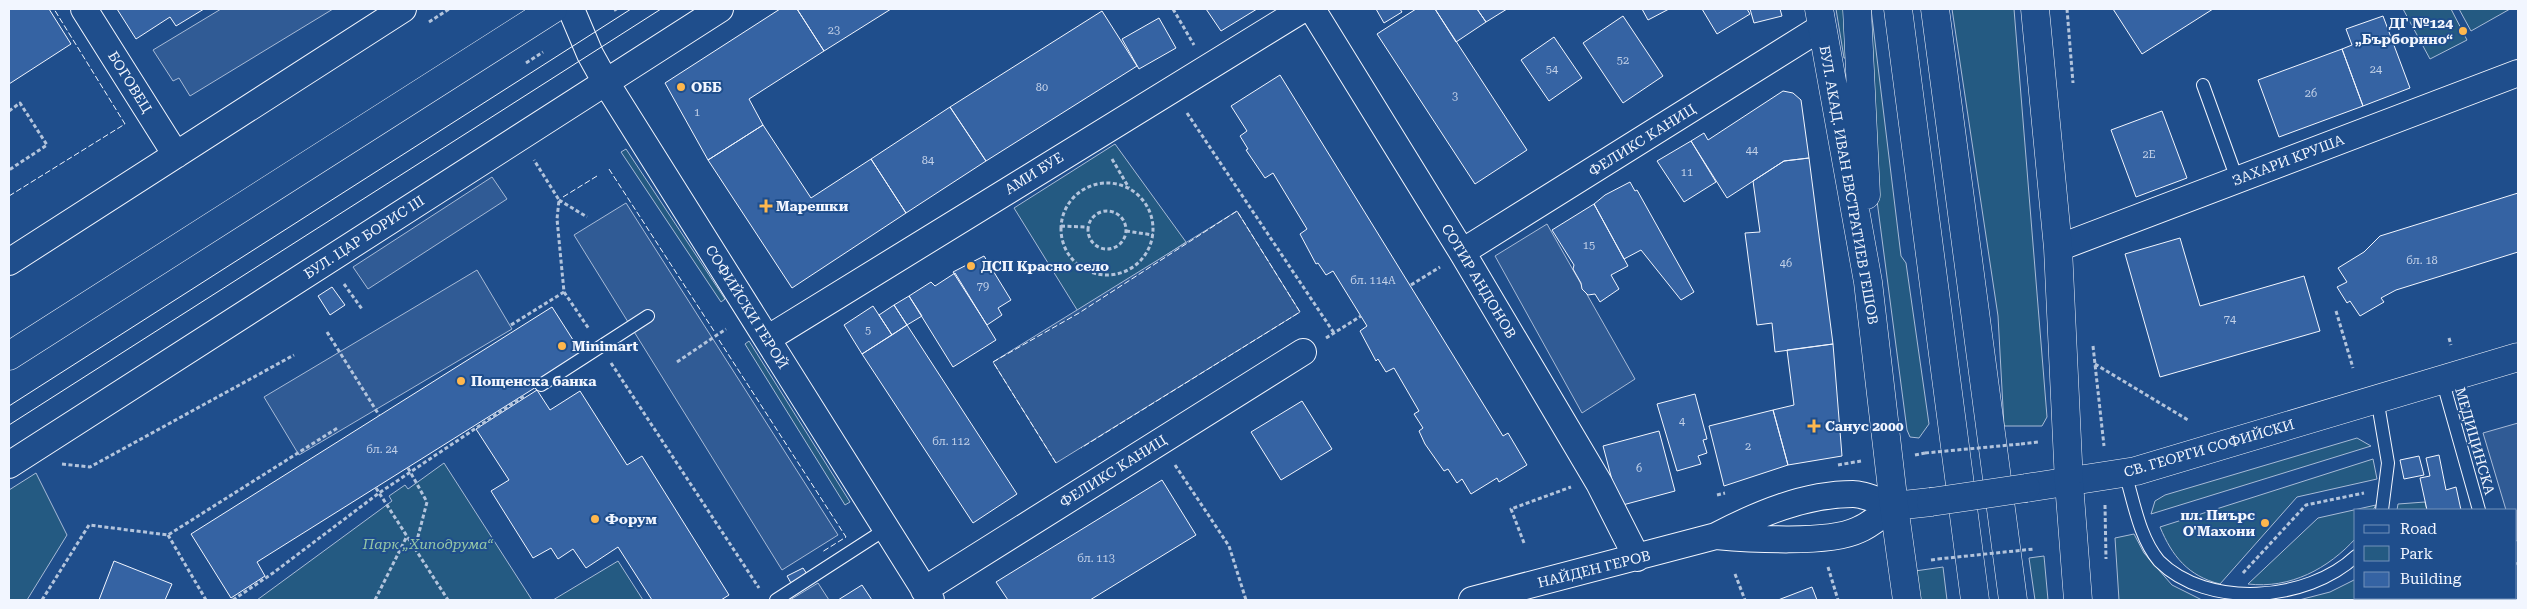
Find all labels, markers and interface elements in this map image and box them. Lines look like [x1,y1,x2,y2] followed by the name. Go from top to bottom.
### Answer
[2355,15,2453,47] place label: ДГ №124 „Бърборино“
[828,24,840,37] house number: 23
[2457,25,2469,37] marker: ДГ №124 „Бърборино“
[1817,44,1881,326] street label: БУЛ. АКАД. ИВАН ЕВСТРАТИЕВ ГЕШОВ
[105,48,155,116] street label: БОГОВЕЦ
[1617,54,1629,67] house number: 52
[1546,63,1559,76] house number: 54
[2370,63,2383,76] house number: 24
[691,79,722,95] place label: ОББ
[675,81,687,93] marker: ОББ
[1036,81,1048,94] house number: 80
[2305,87,2317,100] house number: 26
[1452,90,1458,103] house number: 3
[1586,100,1699,179] street label: ФЕЛИКС КАНИЦ
[694,106,700,119] house number: 1
[2230,131,2346,189] street label: ЗАХАРИ КРУША
[1746,144,1759,157] house number: 44
[2142,148,2156,161] house number: 2Е
[1002,149,1066,197] street label: АМИ БУЕ
[922,154,935,167] house number: 84
[1681,166,1693,179] house number: 11
[301,192,427,282] street label: БУЛ. ЦАР БОРИС III
[776,198,849,214] place label: Марешки
[760,200,772,212] marker: Марешки
[1439,221,1519,341] street label: СОТИР АНДОНОВ
[1583,239,1595,252] house number: 15
[702,242,792,372] street label: СОФИЙСКИ ГЕРОЙ
[2406,254,2438,267] house number: бл. 18
[1780,257,1792,270] house number: 46
[981,258,1109,274] place label: ДСП Красно село
[965,260,977,272] marker: ДСП Красно село
[1350,274,1396,287] house number: бл. 114А
[977,280,989,293] house number: 79
[2224,313,2237,326] house number: 74
[865,324,871,337] house number: 5
[572,338,638,354] place label: Minimart
[556,340,568,352] marker: Minimart
[471,373,597,389] place label: Пощенска банка
[455,375,467,387] marker: Пощенска банка
[2452,386,2498,497] street label: МЕДИЦИНСКА
[1679,415,1686,428] house number: 4
[2122,416,2296,480] street label: СВ. ГЕОРГИ СОФИЙСКИ
[1825,418,1904,434] place label: Санус 2000
[1807,419,1821,433] marker: Санус 2000
[1057,431,1170,510] street label: ФЕЛИКС КАНИЦ
[932,435,970,448] house number: бл. 112
[1745,440,1751,453] house number: 2
[366,443,399,456] house number: бл. 24
[1636,462,1642,475] house number: 6
[2180,507,2255,539] place label: пл. Пиърс О'Махони
[2354,509,2517,599] legend
[605,511,657,527] place label: Форум
[589,513,601,525] marker: Форум
[2259,517,2271,529] marker: пл. Пиърс О'Махони
[2400,520,2437,538] text: Road
[362,536,494,552] park label: Парк „Хиподрума“
[2400,545,2434,563] text: Park
[1536,547,1652,591] street label: НАЙДЕН ГЕРОВ
[1077,552,1115,565] house number: бл. 113
[2400,570,2462,588] text: Building

